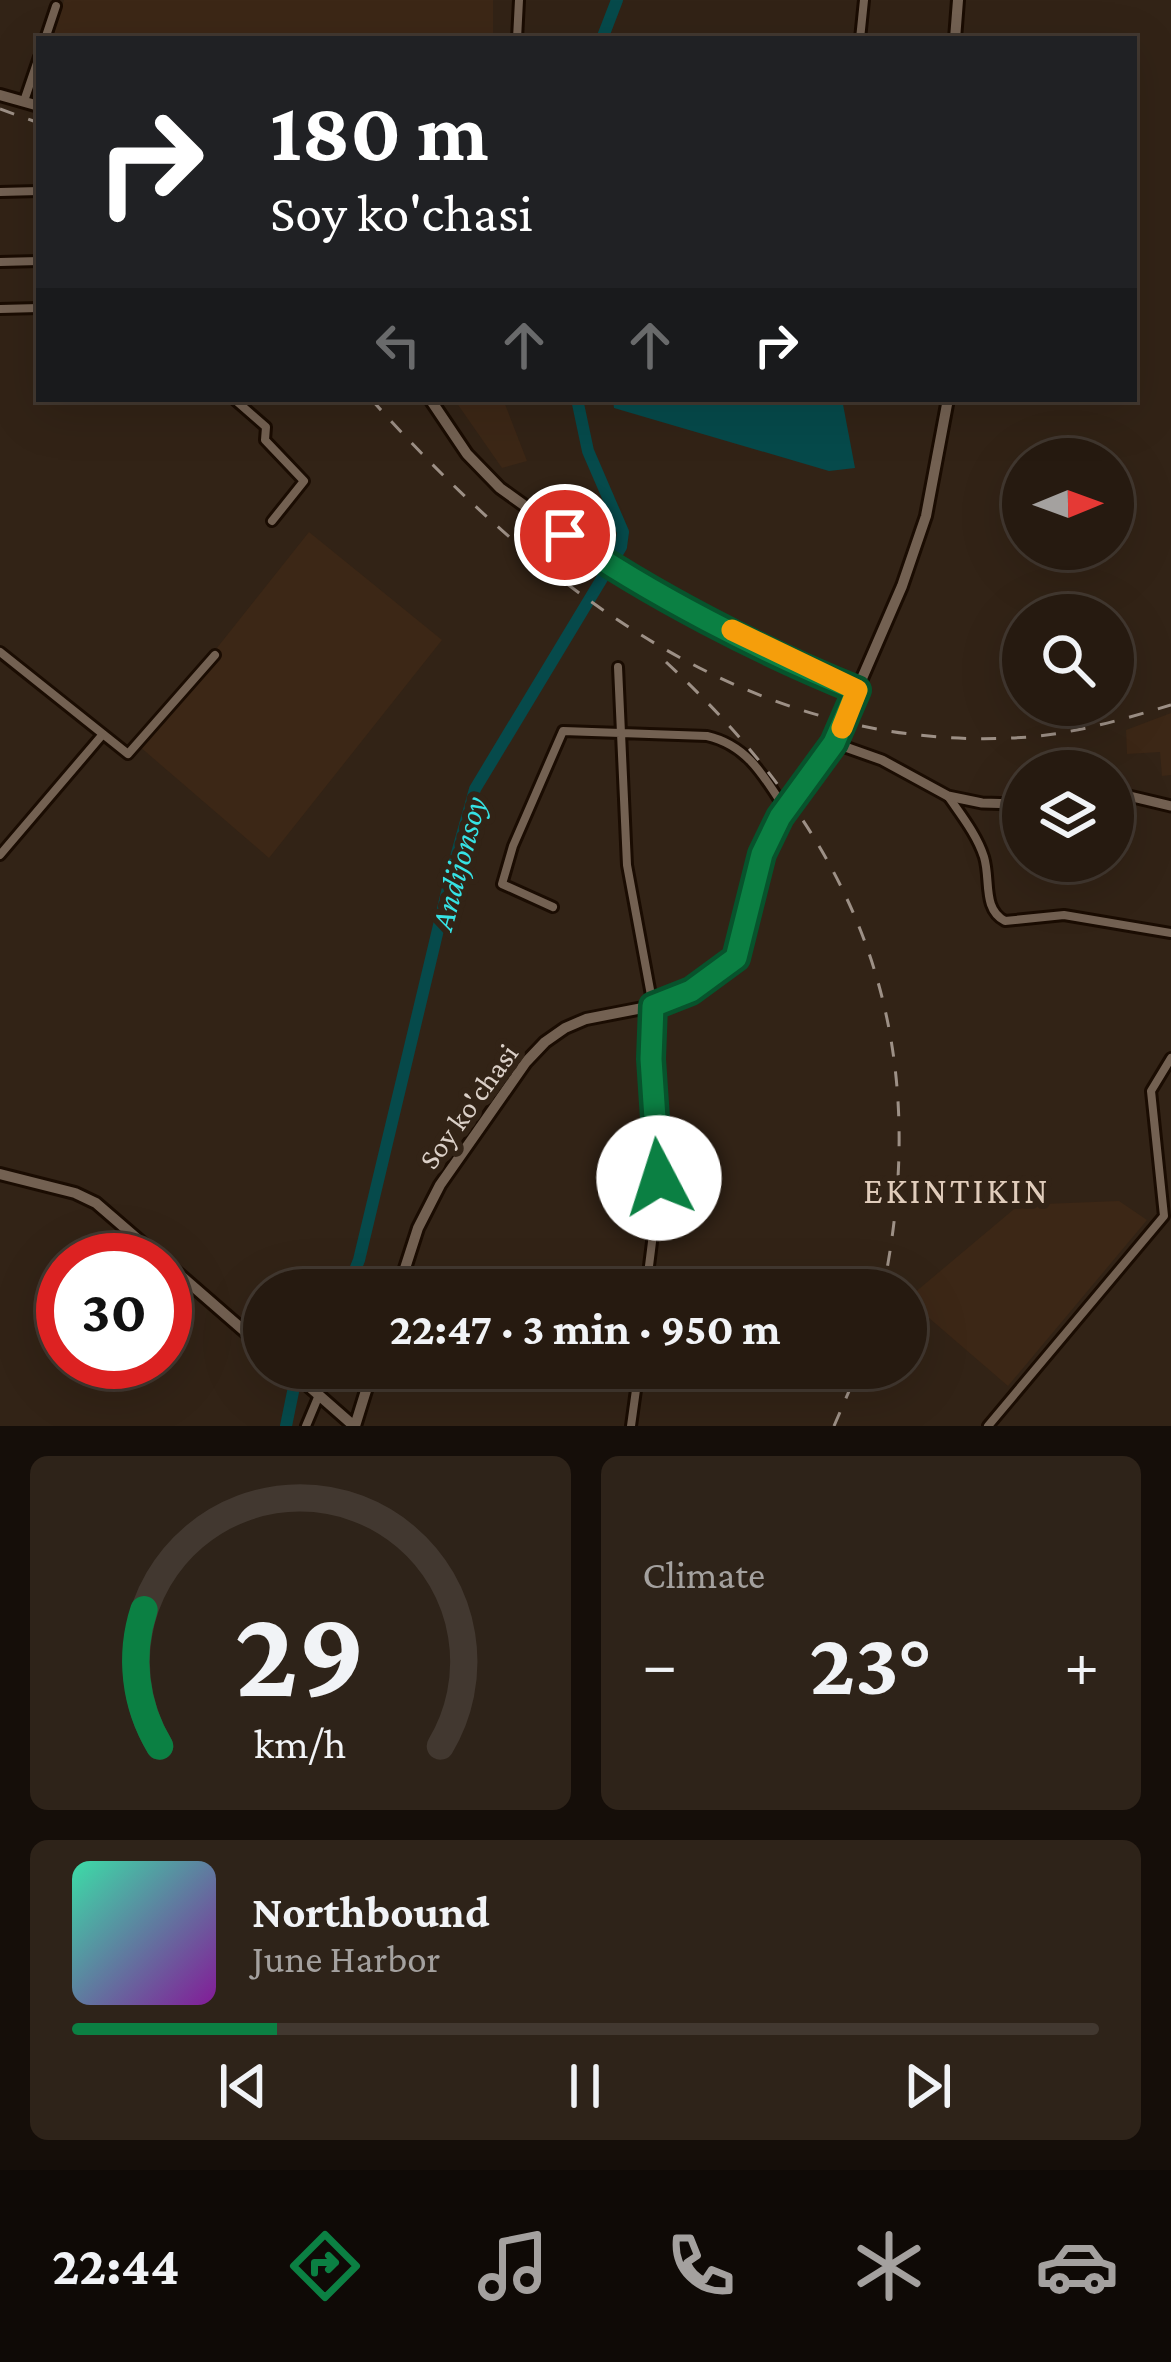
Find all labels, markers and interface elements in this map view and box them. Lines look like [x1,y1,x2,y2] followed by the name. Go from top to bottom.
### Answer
[72,84,228,240] icon: right
[270,85,489,178] text: 180 m
[270,183,533,243] text: Soy ko'chasi
[365,312,431,378] icon: left
[491,312,557,378] icon: ahead
[617,312,683,378] icon: ahead
[743,312,809,378] icon: right
[1002,438,1134,570] north arrow
[1002,438,1134,882] map controls
[514,484,616,586] pin
[532,502,598,568] icon: arrive
[1002,594,1134,726] button: search
[1002,750,1134,882] button: layers
[422,792,495,936] water label: Andijonsoy
[412,1037,525,1175] street label: Soy ko'chasi
[596,1115,722,1241] position arrow
[863,1171,1051,1211] district label: EKINTIKIN
[36,1233,192,1389] speed limit sign: 30
[389,1304,781,1354] text: 22:47 · 3 min · 950 m
[643,1553,765,1596] text: Climate
[235,1583,366,1722] text: 29
[809,1613,932,1713] text: 23°
[643,1627,677,1700] text: −
[1064,1627,1099,1700] text: +
[254,1720,346,1767] text: km/h
[252,1887,490,1937] text: Northbound
[252,1937,440,1980] text: June Harbor
[210,2053,276,2119] icon: previous
[552,2053,618,2119] icon: pause
[895,2053,961,2119] icon: next
[283,2224,367,2308] icon: directions
[471,2224,555,2308] icon: music
[659,2224,743,2308] icon: phone
[847,2224,931,2308] icon: climate
[1035,2224,1119,2308] icon: car
[52,2236,180,2296] text: 22:44

